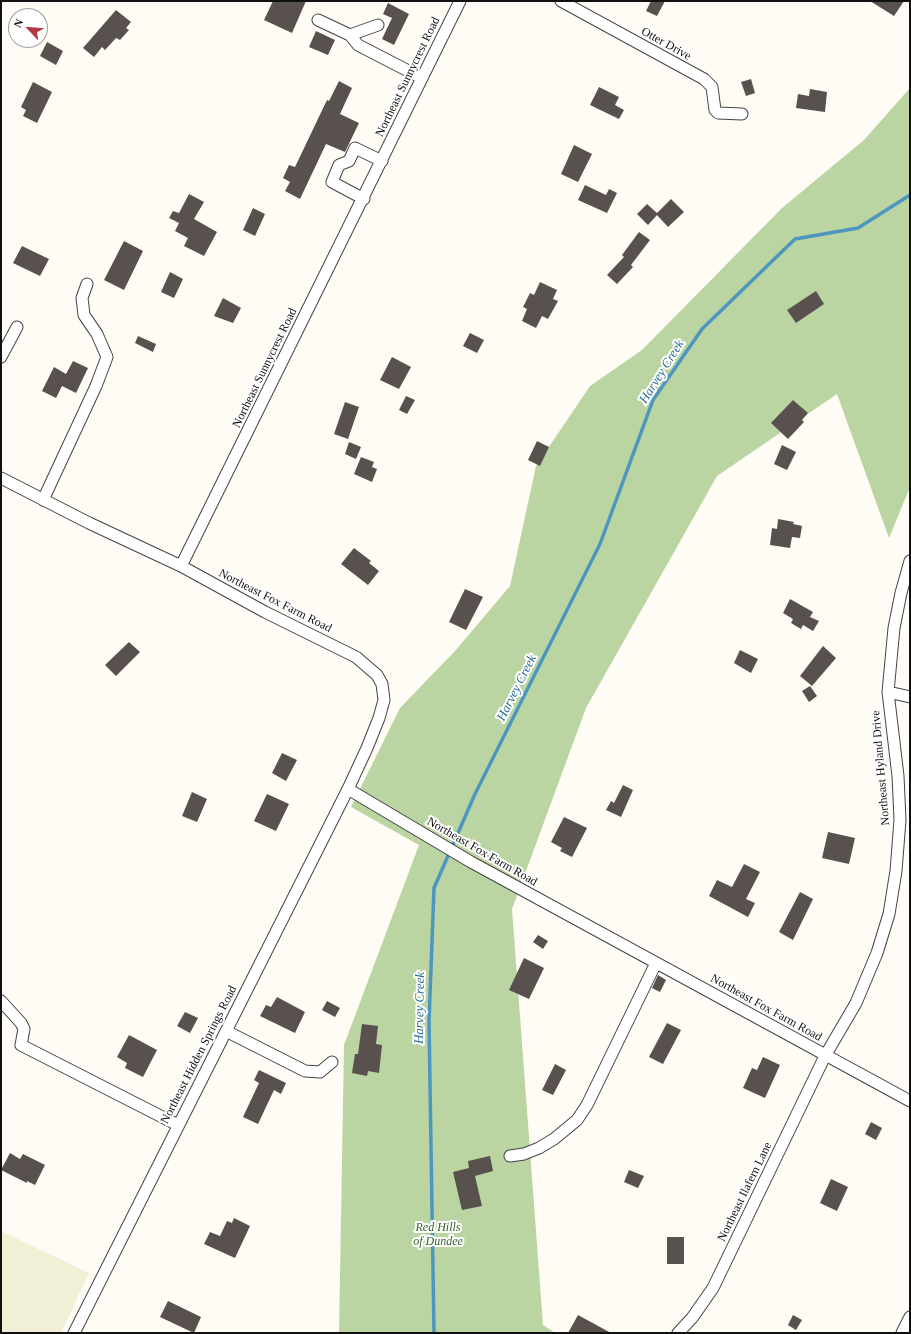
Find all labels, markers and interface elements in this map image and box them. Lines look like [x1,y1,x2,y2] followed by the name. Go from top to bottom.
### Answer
[8,8,48,48] north arrow
[373,15,443,139] street label: Northeast Sunnycrest Road
[11,17,25,29] text: N
[638,24,694,64] street label: Otter Drive
[230,306,300,430] street label: Northeast Sunnycrest Road
[636,337,688,407] water label: Harvey Creek
[216,566,334,636] street label: Northeast Fox Farm Road
[494,652,540,724] water label: Harvey Creek
[869,710,893,826] street label: Northeast Hyland Drive
[424,815,540,889] street label: Northeast Fox Farm Road
[708,971,824,1045] street label: Northeast Fox Farm Road
[412,972,428,1044] water label: Harvey Creek
[158,984,240,1126] street label: Northeast Hidden Springs Road
[715,1140,775,1244] street label: Northeast Ilafern Lane
[413,1221,463,1249] park label: Red Hills of Dundee

